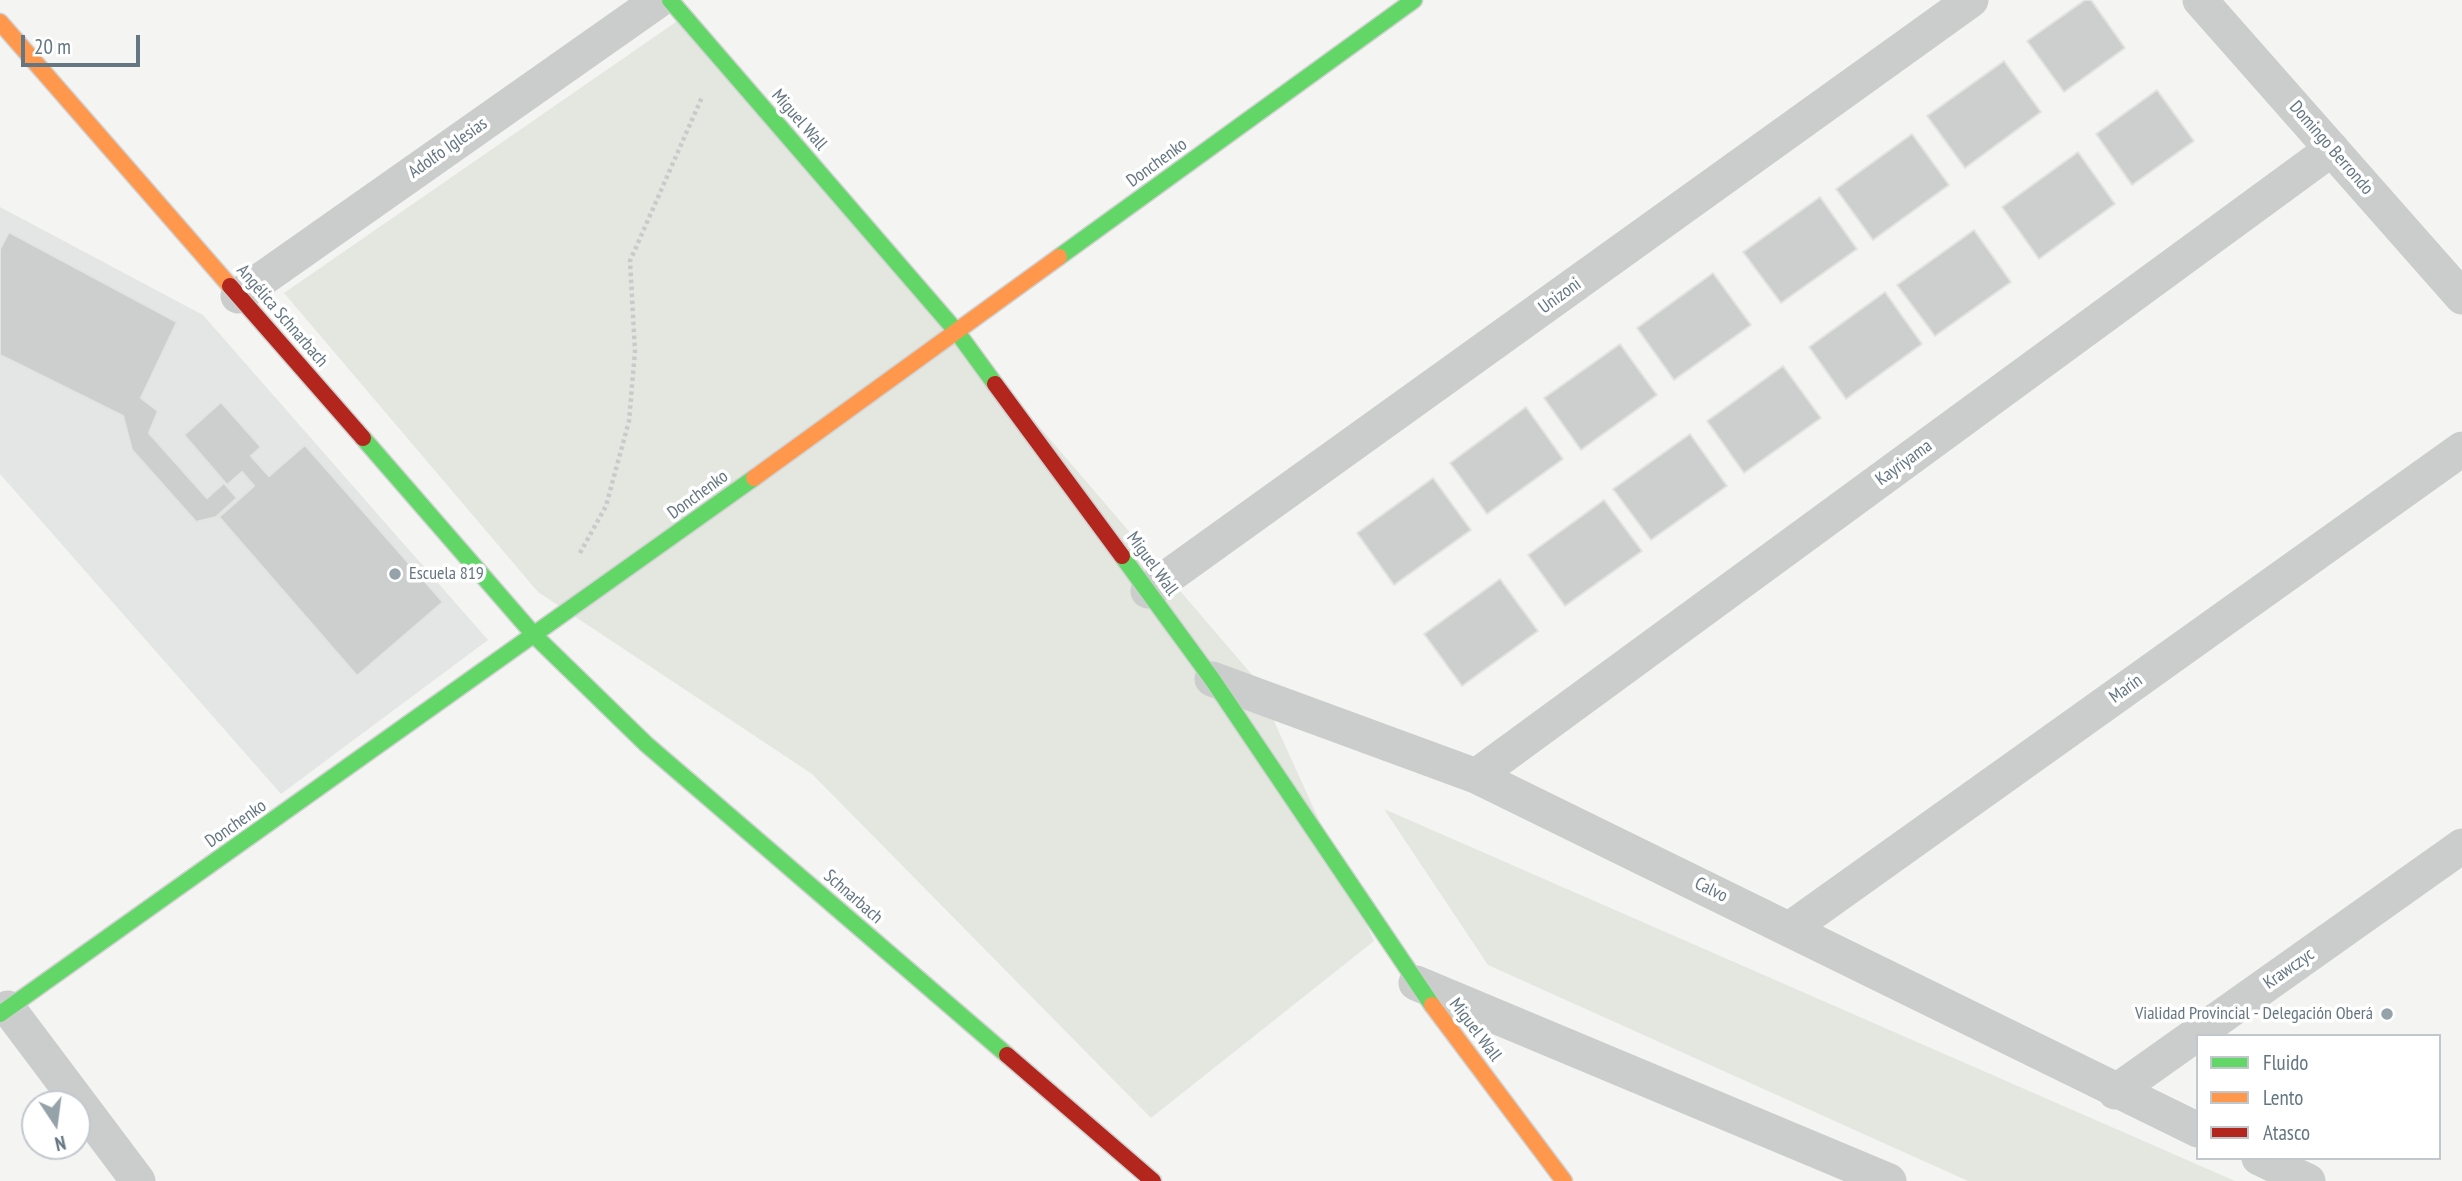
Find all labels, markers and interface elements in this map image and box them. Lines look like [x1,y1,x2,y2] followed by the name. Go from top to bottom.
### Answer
[24,21,144,65] scale bar
[34,33,71,60] text: 20 m
[767,85,831,155] street label: Miguel Wall
[2284,97,2378,199] street label: Domingo Berrondo
[404,113,492,183] street label: Adolfo Iglesias
[1123,134,1191,192] street label: Donchenko
[232,260,332,372] street label: Angélica Schnarbach
[1535,273,1585,319] street label: Unizoni
[1872,435,1936,491] street label: Kayriyama
[664,466,732,524] street label: Donchenko
[1122,528,1182,600] street label: Miguel Wall
[409,563,484,585] place label: Escuela 819
[387,566,403,582] marker: Escuela 819
[2105,670,2147,708] street label: Marín
[201,795,271,853] street label: Donchenko
[819,865,887,929] street label: Schnarbach
[1691,873,1731,907] street label: Calvo
[2260,944,2318,994] street label: Krawczyc
[1444,994,1506,1066] street label: Miguel Wall
[2135,1003,2373,1025] place label: Vialidad Provincial - Delegación Oberá
[2379,1006,2395,1022] marker: Vialidad Provincial - Delegación Oberá
[2196,1034,2441,1160] legend
[2263,1049,2308,1076] text: Fluido
[2263,1084,2303,1111] text: Lento
[21,1090,91,1160] north arrow
[2263,1119,2310,1146] text: Atasco
[53,1131,68,1156] text: N

